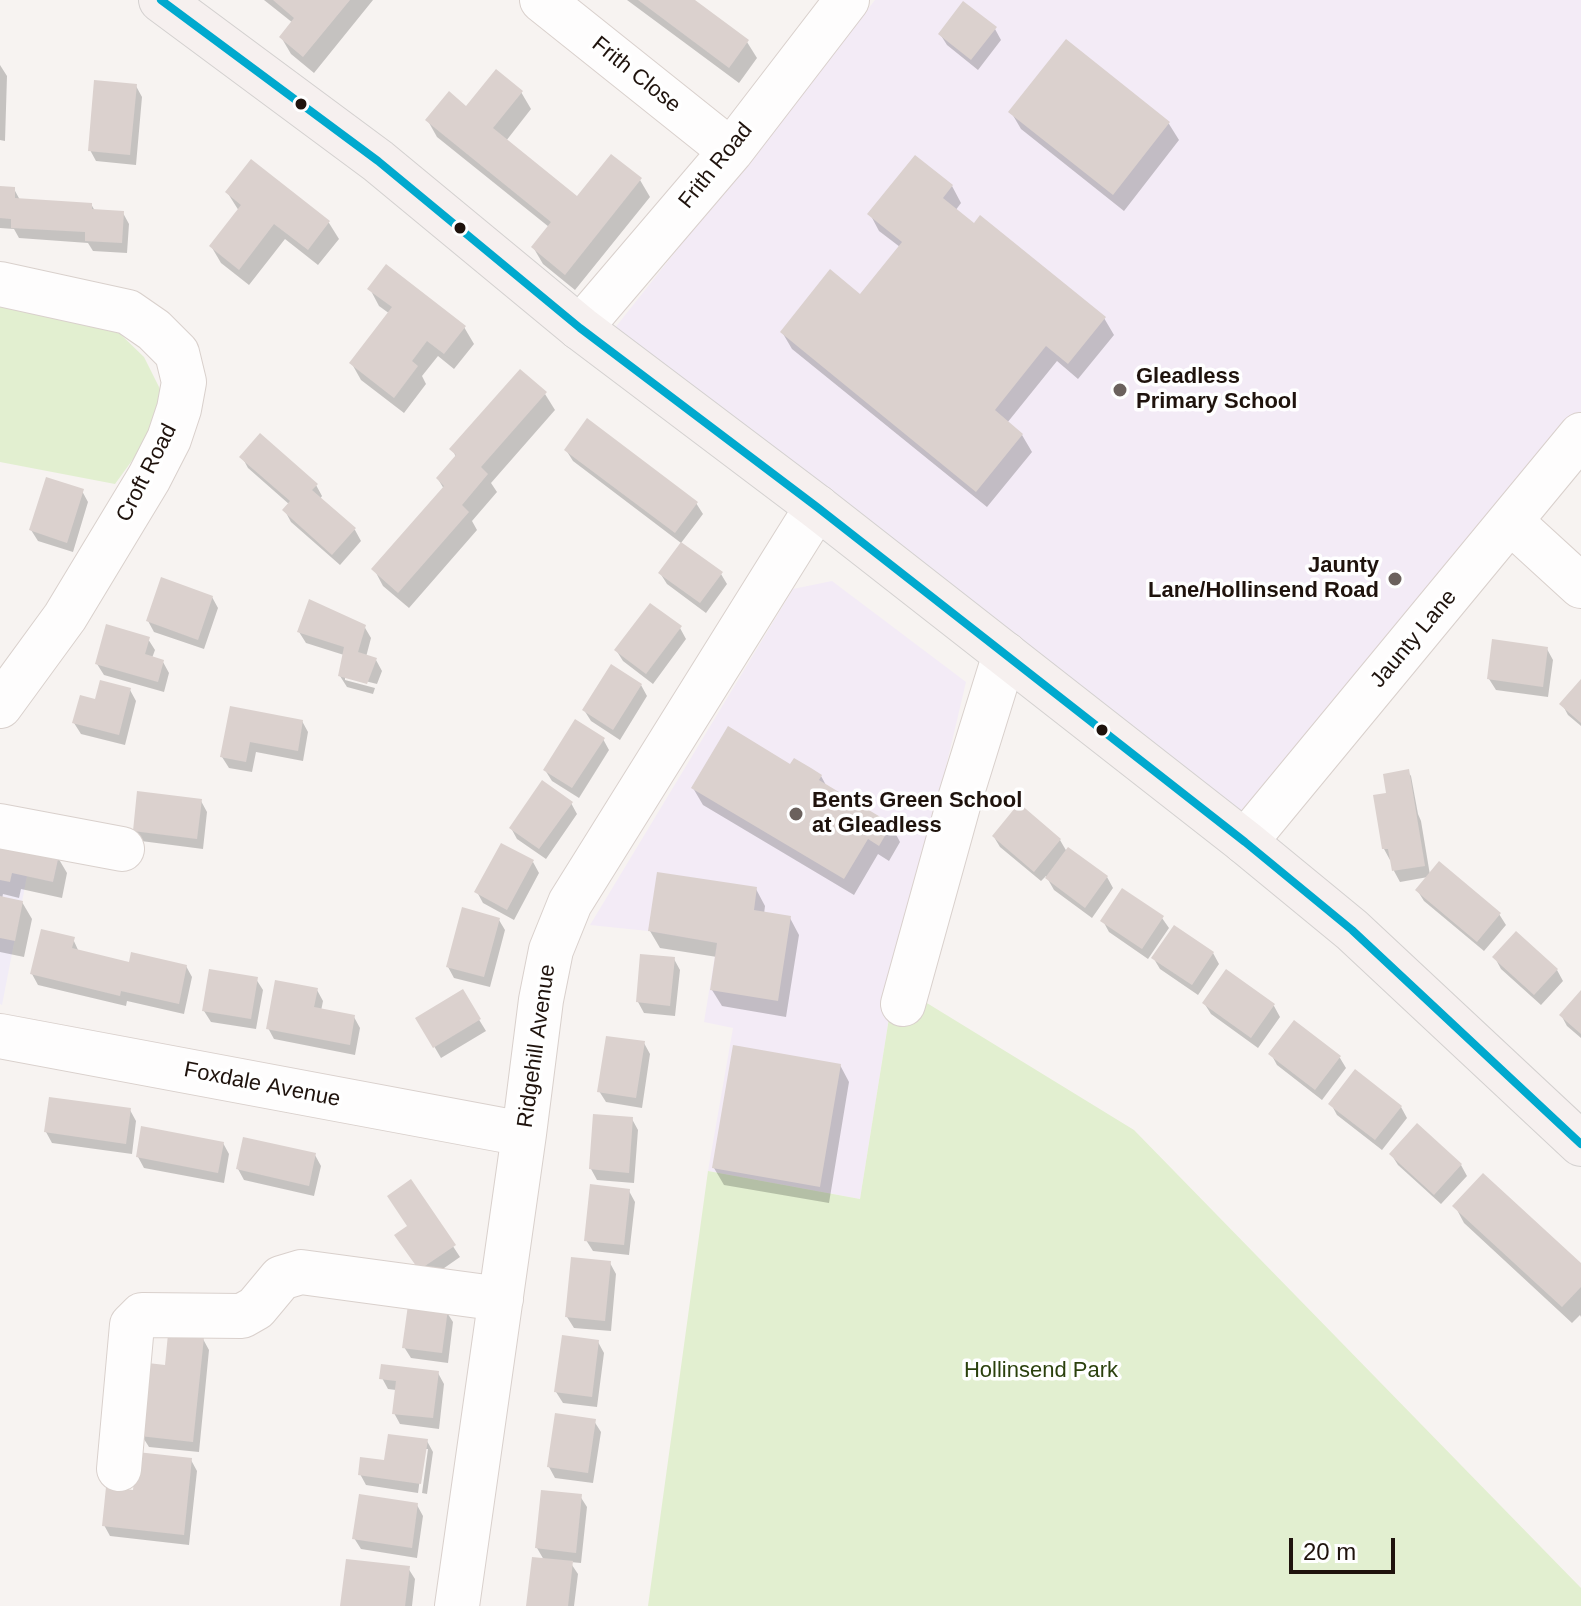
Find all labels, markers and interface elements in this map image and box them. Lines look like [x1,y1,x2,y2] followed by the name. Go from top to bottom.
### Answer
[586,31,686,119] street label: Frith Close
[293,96,309,112] unlabelled marker
[673,118,759,214] street label: Frith Road
[452,220,468,236] unlabelled marker
[1136,364,1297,416] place label: Gleadless Primary School
[1111,381,1129,399] marker: Gleadless Primary School
[111,420,183,526] street label: Croft Road
[1148,553,1379,604] place label: Jaunty Lane/Hollinsend Road
[1386,570,1404,588] marker: Jaunty Lane/Hollinsend Road
[1365,585,1463,693] street label: Jaunty Lane
[1094,722,1110,738] unlabelled marker
[812,788,1022,840] place label: Bents Green School at Gleadless
[787,805,805,823] marker: Bents Green School at Gleadless
[512,963,562,1129] street label: Ridgehill Avenue
[182,1057,342,1113] street label: Foxdale Avenue
[964,1358,1118,1384] park label: Hollinsend Park
[1293,1522,1399,1572] scale bar
[1303,1538,1356,1565] text: 20 m

